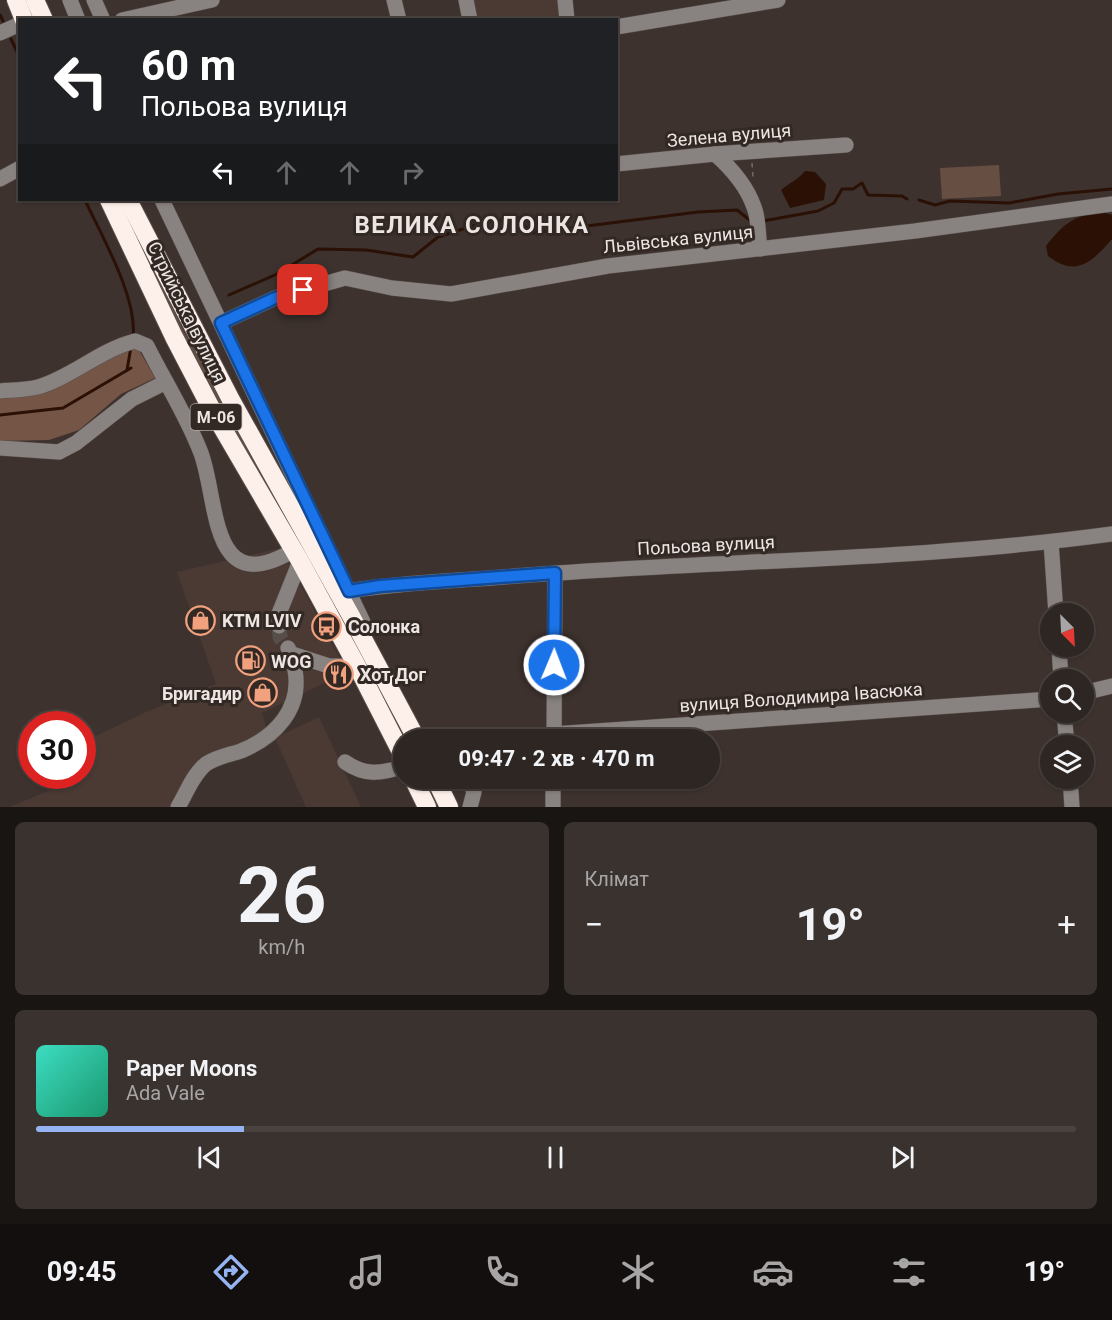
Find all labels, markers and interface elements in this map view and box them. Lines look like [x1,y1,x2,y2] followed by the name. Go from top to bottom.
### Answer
[141,41,236,90] text: 60 m
[42,42,120,120] icon: left
[141,91,348,123] text: Польова вулиця
[666,119,792,151] street label: Зелена вулиця
[207,156,240,189] icon: left
[270,156,303,189] icon: ahead
[333,156,366,189] icon: ahead
[396,156,429,189] icon: right
[354,211,590,239] district label: ВЕЛИКА СОЛОНКА
[602,221,754,257] street label: Львівська вулиця
[144,238,230,386] street label: Стрийська вулиця
[277,264,328,315] pin
[286,273,319,306] icon: arrive
[190,404,242,430] road number: М-06
[637,531,775,559] street label: Польова вулиця
[1040,603,1094,657] north arrow
[1040,603,1094,789] map controls
[185,604,217,636] shop icon: KTM LVIV
[222,610,302,631] place label: KTM LVIV
[311,610,343,642] bus stop icon: Солонка
[348,616,420,637] place label: Солонка
[522,633,586,697] position arrow
[234,645,266,677] fuel station icon: WOG
[271,651,311,672] place label: WOG
[323,658,355,690] restaurant icon: Хот Дог
[360,664,426,685] place label: Хот Дог
[1040,669,1094,723] button: search
[247,677,279,709] shop icon: Бригадир
[679,678,923,716] street label: вулиця Володимира Івасюка
[162,683,242,704] place label: Бригадир
[18,711,96,789] speed limit sign: 30
[1040,735,1094,789] button: layers
[459,746,654,771] text: 09:47 · 2 хв · 470 m
[237,850,327,941] text: 26
[585,867,649,891] text: Клімат
[796,898,865,951] text: 19°
[585,905,603,944] text: −
[1057,905,1076,944] text: +
[258,935,305,959] text: km/h
[126,1056,257,1081] text: Paper Moons
[126,1081,205,1105] text: Ada Vale
[193,1141,226,1174] icon: previous
[539,1141,572,1174] icon: pause
[886,1141,919,1174] icon: next
[210,1251,252,1293] icon: directions
[346,1251,388,1293] icon: music
[481,1251,523,1293] icon: phone
[617,1251,659,1293] icon: climate
[752,1251,794,1293] icon: car
[888,1251,930,1293] icon: filters
[47,1256,116,1288] text: 09:45
[1024,1256,1065,1288] text: 19°

